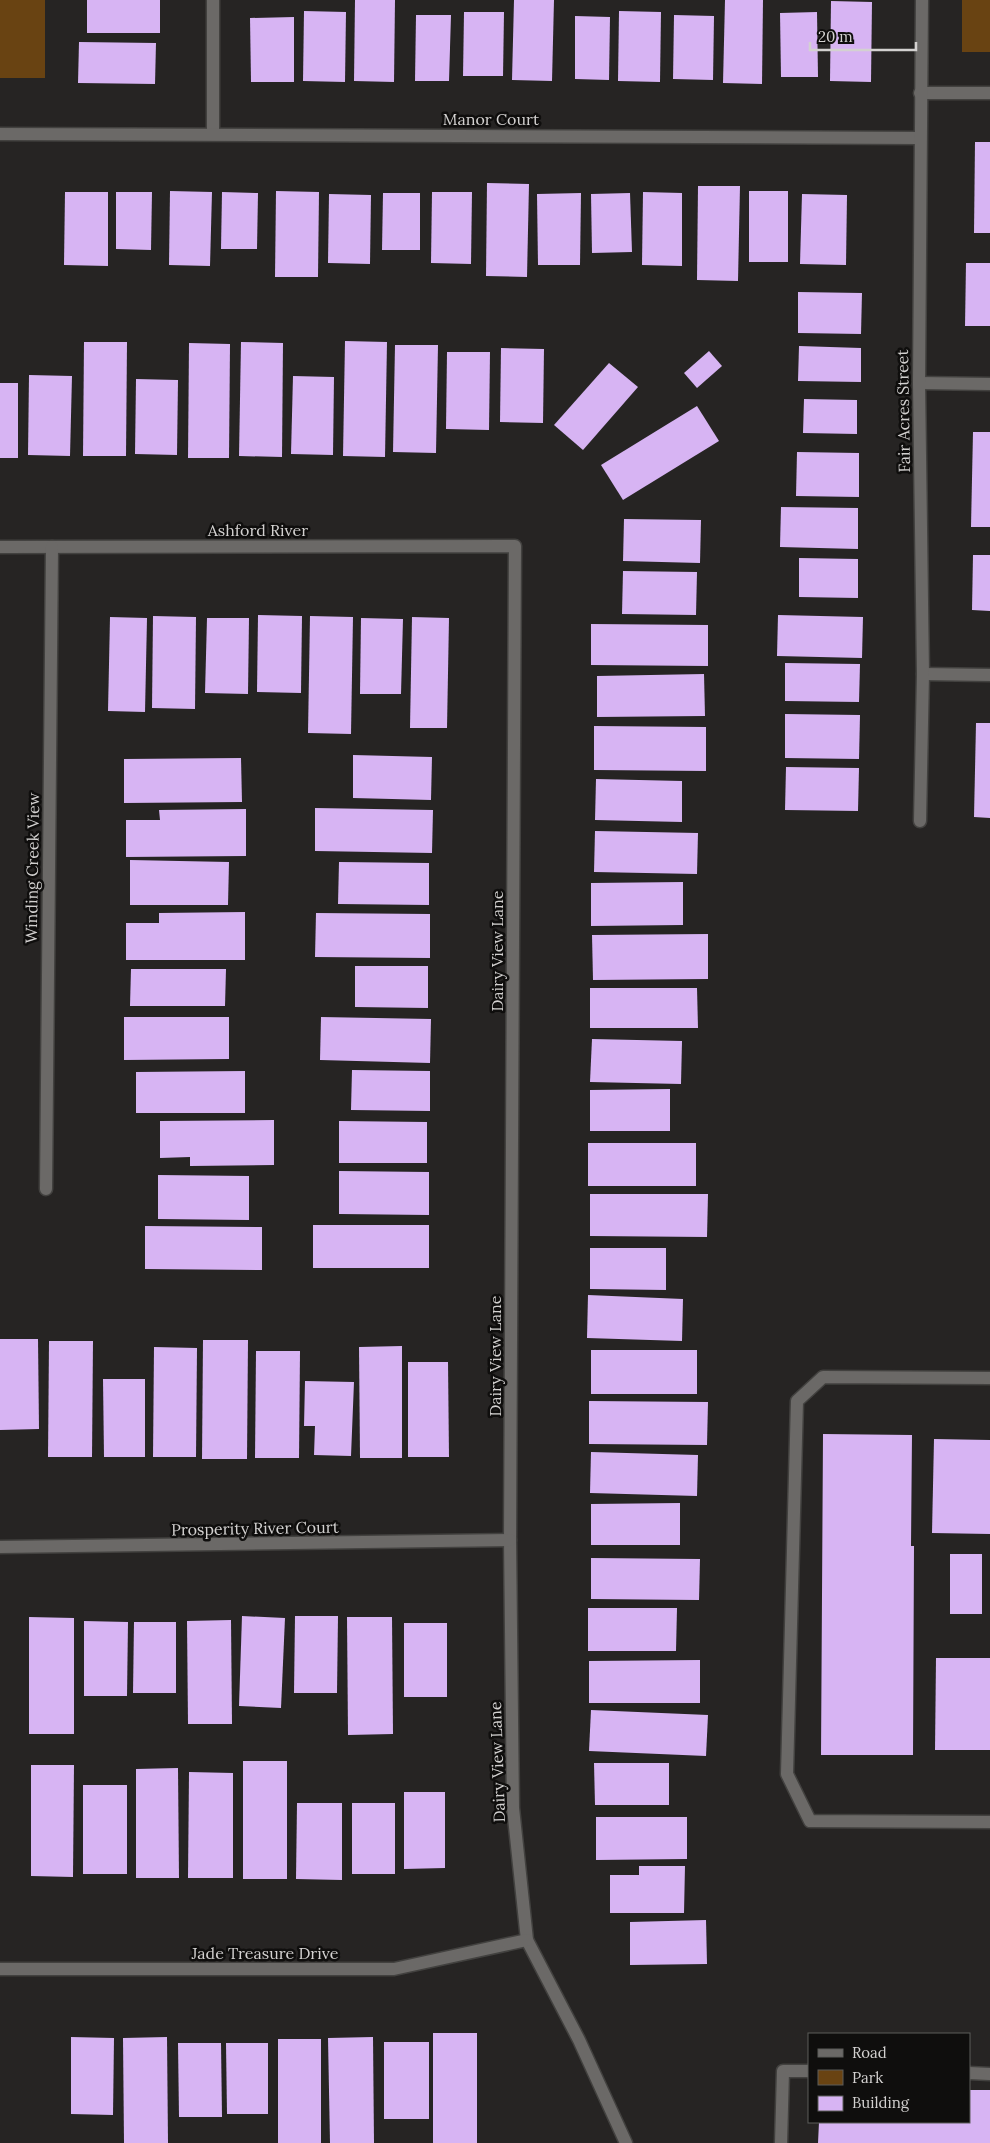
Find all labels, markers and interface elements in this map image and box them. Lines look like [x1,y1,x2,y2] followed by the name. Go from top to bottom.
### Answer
[810,20,916,52] scale bar
[818,27,853,46] text: 20 m
[443,109,540,129] street label: Manor Court
[892,349,914,473] street label: Fair Acres Street
[207,520,308,540] street label: Ashford River
[21,792,43,944] street label: Winding Creek View
[487,890,507,1012] street label: Dairy View Lane
[485,1295,505,1417] street label: Dairy View Lane
[171,1517,340,1539] street label: Prosperity River Court
[485,1701,509,1823] street label: Dairy View Lane
[191,1943,339,1963] street label: Jade Treasure Drive
[808,2033,970,2123] legend
[852,2043,887,2062] text: Road
[852,2068,883,2087] text: Park
[852,2093,910,2112] text: Building

